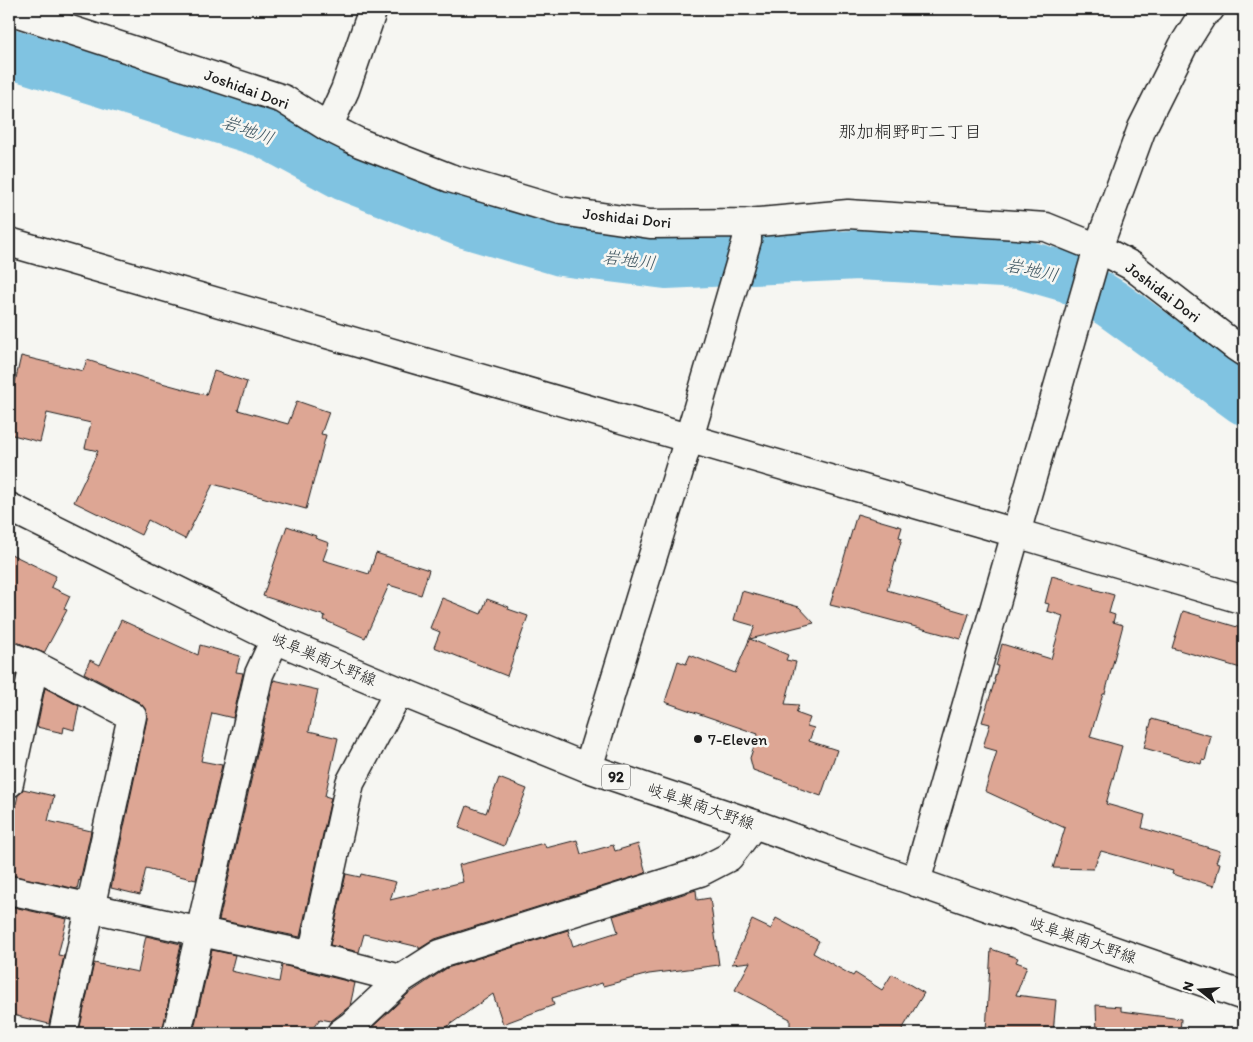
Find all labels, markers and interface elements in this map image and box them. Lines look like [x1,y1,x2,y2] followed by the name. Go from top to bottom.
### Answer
[202,65,292,113] street label: Joshidai Dori
[219,110,277,150] water label: 岩地川
[838,121,982,143] district label: 那加桐野町二丁目
[582,204,672,232] street label: Joshidai Dori
[601,246,657,274] water label: 岩地川
[1003,254,1061,286] water label: 岩地川
[1122,258,1204,326] street label: Joshidai Dori
[269,628,379,690] street label: 岐阜巣南大野線
[708,730,767,749] place label: 7-Eleven
[692,733,704,745] marker: 7-Eleven
[602,764,630,790] road number: 92
[645,779,757,833] street label: 岐阜巣南大野線
[1027,913,1139,967] street label: 岐阜巣南大野線
[1176,964,1226,1014] north arrow
[1179,979,1198,993] text: N

